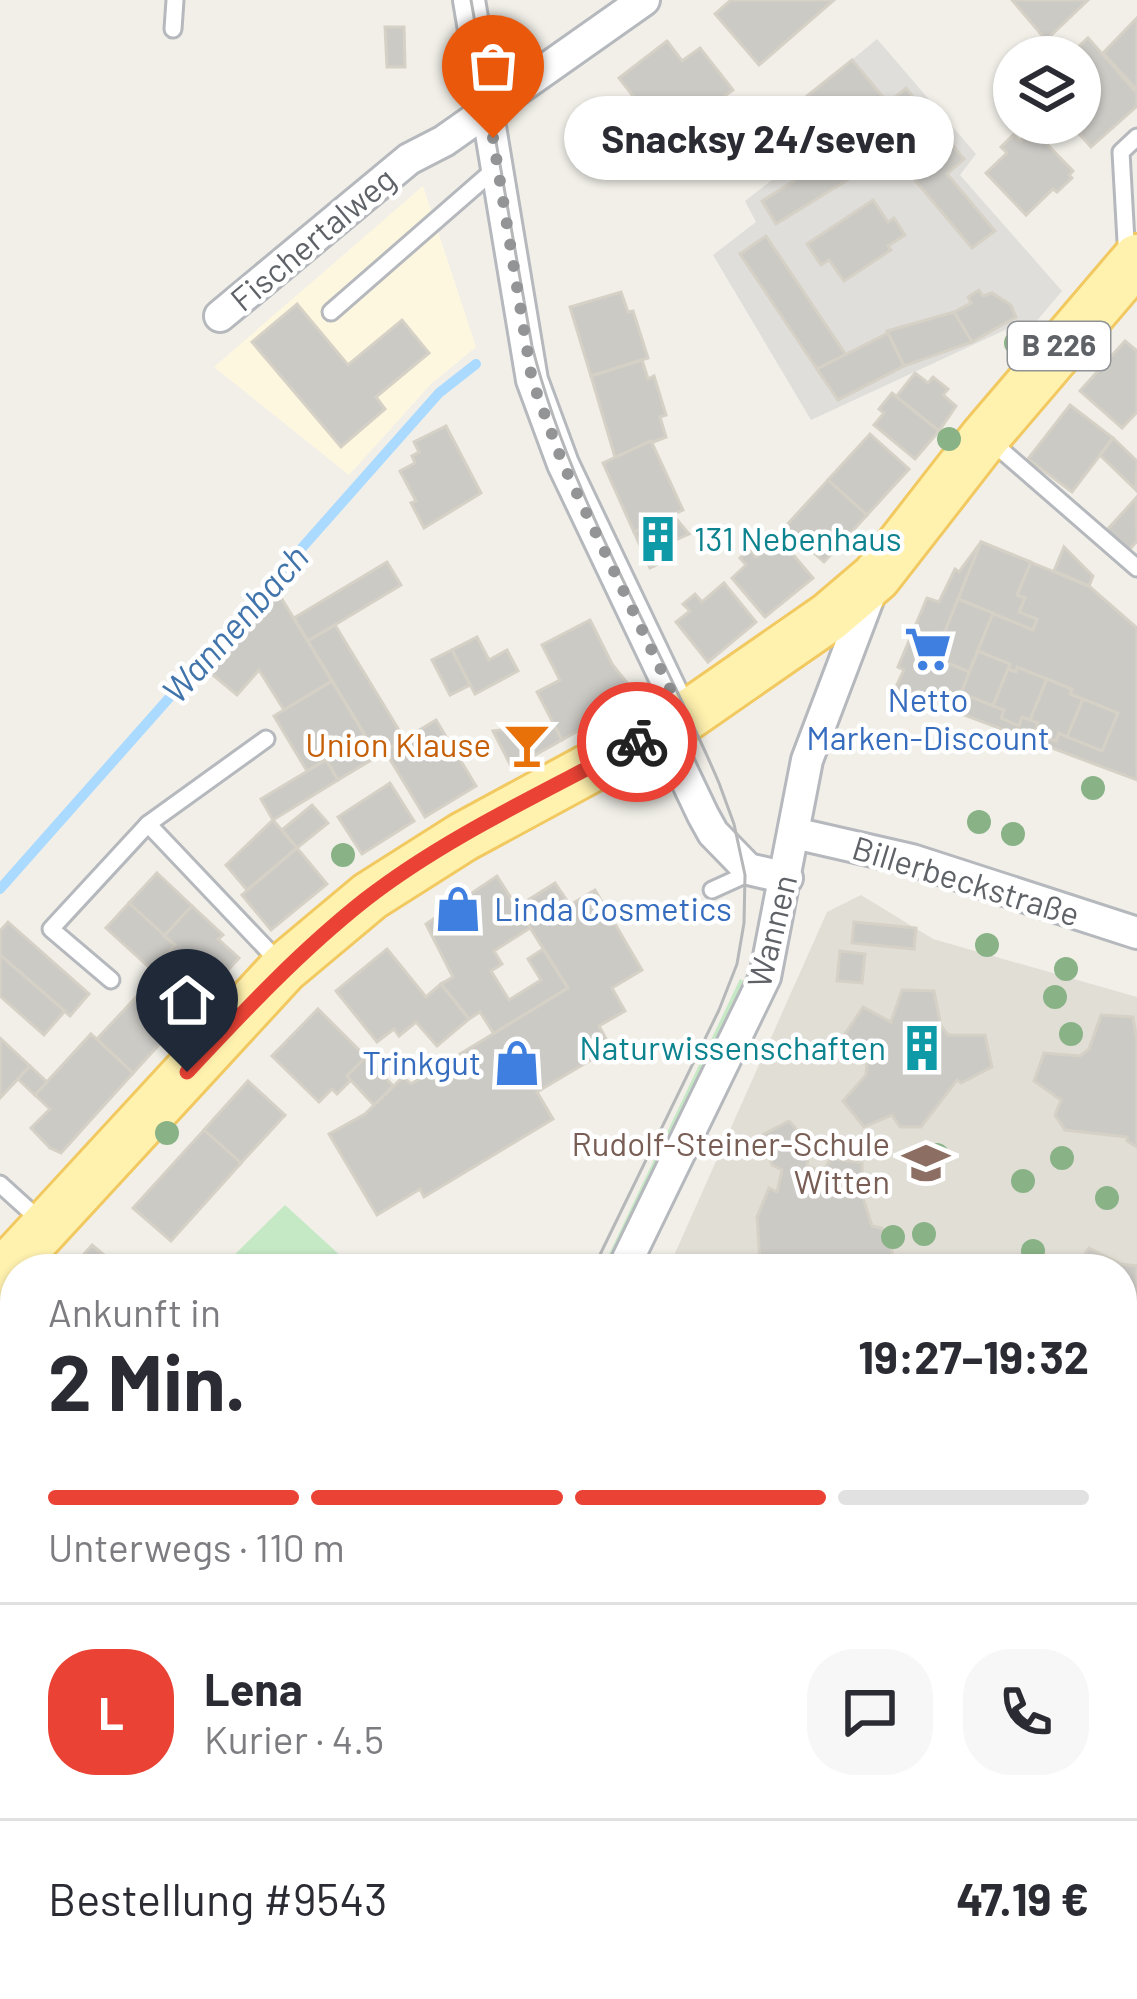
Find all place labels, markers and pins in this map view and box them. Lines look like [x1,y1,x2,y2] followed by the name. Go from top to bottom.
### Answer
[442,15,544,138] pin
[565,96,955,180] callout: Snacksy 24/seven
[633,514,683,564] building icon: 131 Nebenhaus
[694,518,902,558] place label: 131 Nebenhaus
[903,624,953,674] supermarket icon: Netto Marken-Discount
[806,679,1050,757] place label: Netto Marken-Discount
[502,720,552,770] bar icon: Union Klause
[305,724,491,764] place label: Union Klause
[433,884,483,934] shop icon: Linda Cosmetics
[494,888,732,928] place label: Linda Cosmetics
[136,949,238,1072] pin
[897,1023,947,1073] building icon: Naturwissenschaften
[579,1027,886,1067] place label: Naturwissenschaften
[492,1038,542,1088] shop icon: Trinkgut
[362,1042,481,1082] place label: Trinkgut
[571,1123,890,1201] place label: Rudolf-Steiner-Schule Witten
[901,1138,951,1188] school or university icon: Rudolf-Steiner-Schule Witten

